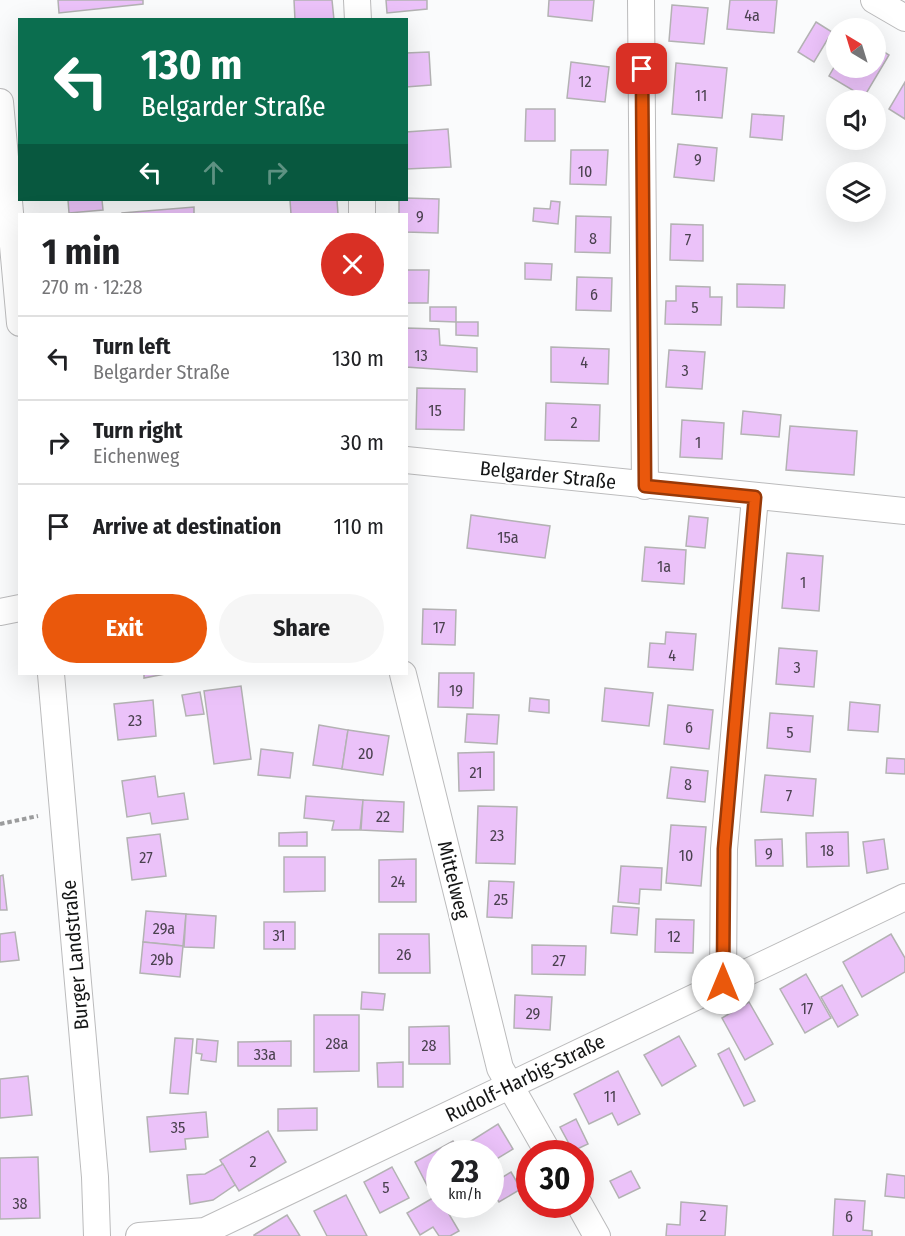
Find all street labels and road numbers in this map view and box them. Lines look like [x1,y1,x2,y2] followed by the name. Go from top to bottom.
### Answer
[479,456,617,494] street label: Belgarder Straße
[433,838,475,922] street label: Mittelweg
[56,879,94,1031] street label: Burger Landstraße
[441,1029,609,1127] street label: Rudolf-Harbig-Straße

